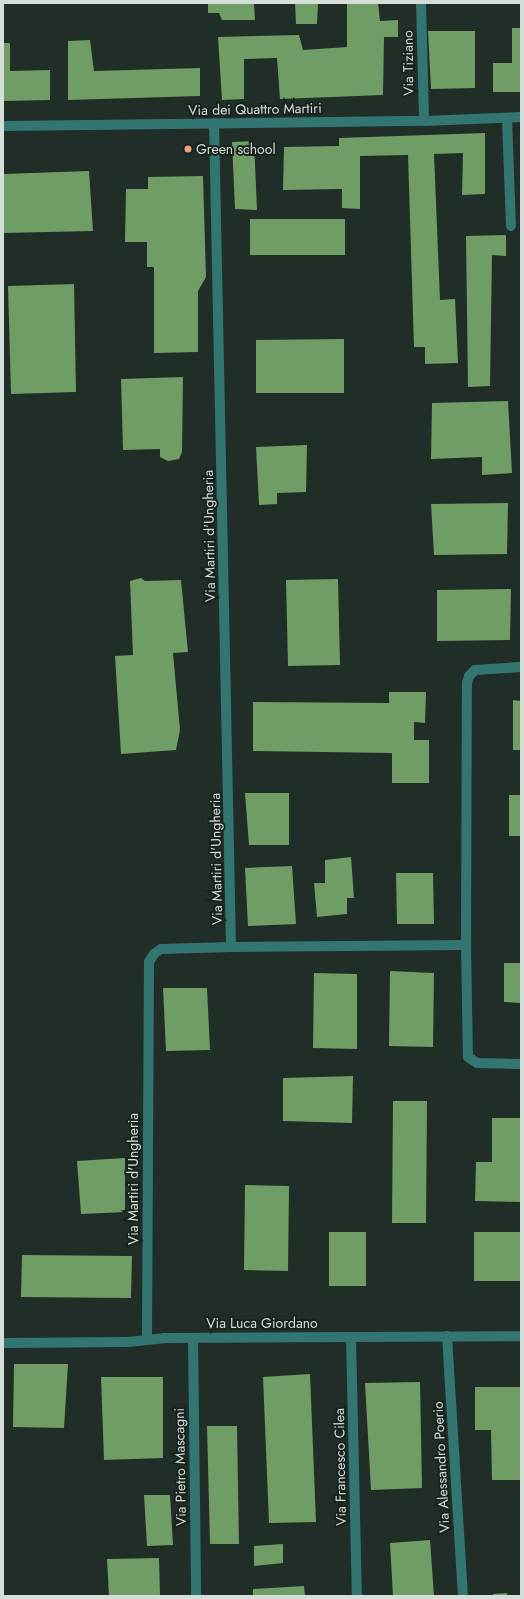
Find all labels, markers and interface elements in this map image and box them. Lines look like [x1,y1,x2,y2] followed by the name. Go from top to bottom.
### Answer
[399,30,417,96] street label: Via Tiziano
[188,99,322,119] street label: Via dei Quattro Martiri
[196,141,276,157] place label: Green school
[183,144,193,154] marker: Green school
[199,470,219,602] street label: Via Martiri d'Ungheria
[206,793,226,925] street label: Via Martiri d'Ungheria
[125,1113,141,1245] street label: Via Martiri d'Ungheria
[206,1315,318,1331] street label: Via Luca Giordano
[429,1401,453,1533] street label: Via Alessandro Poerio
[171,1408,189,1526] street label: Via Pietro Mascagni
[331,1408,349,1526] street label: Via Francesco Cilea

